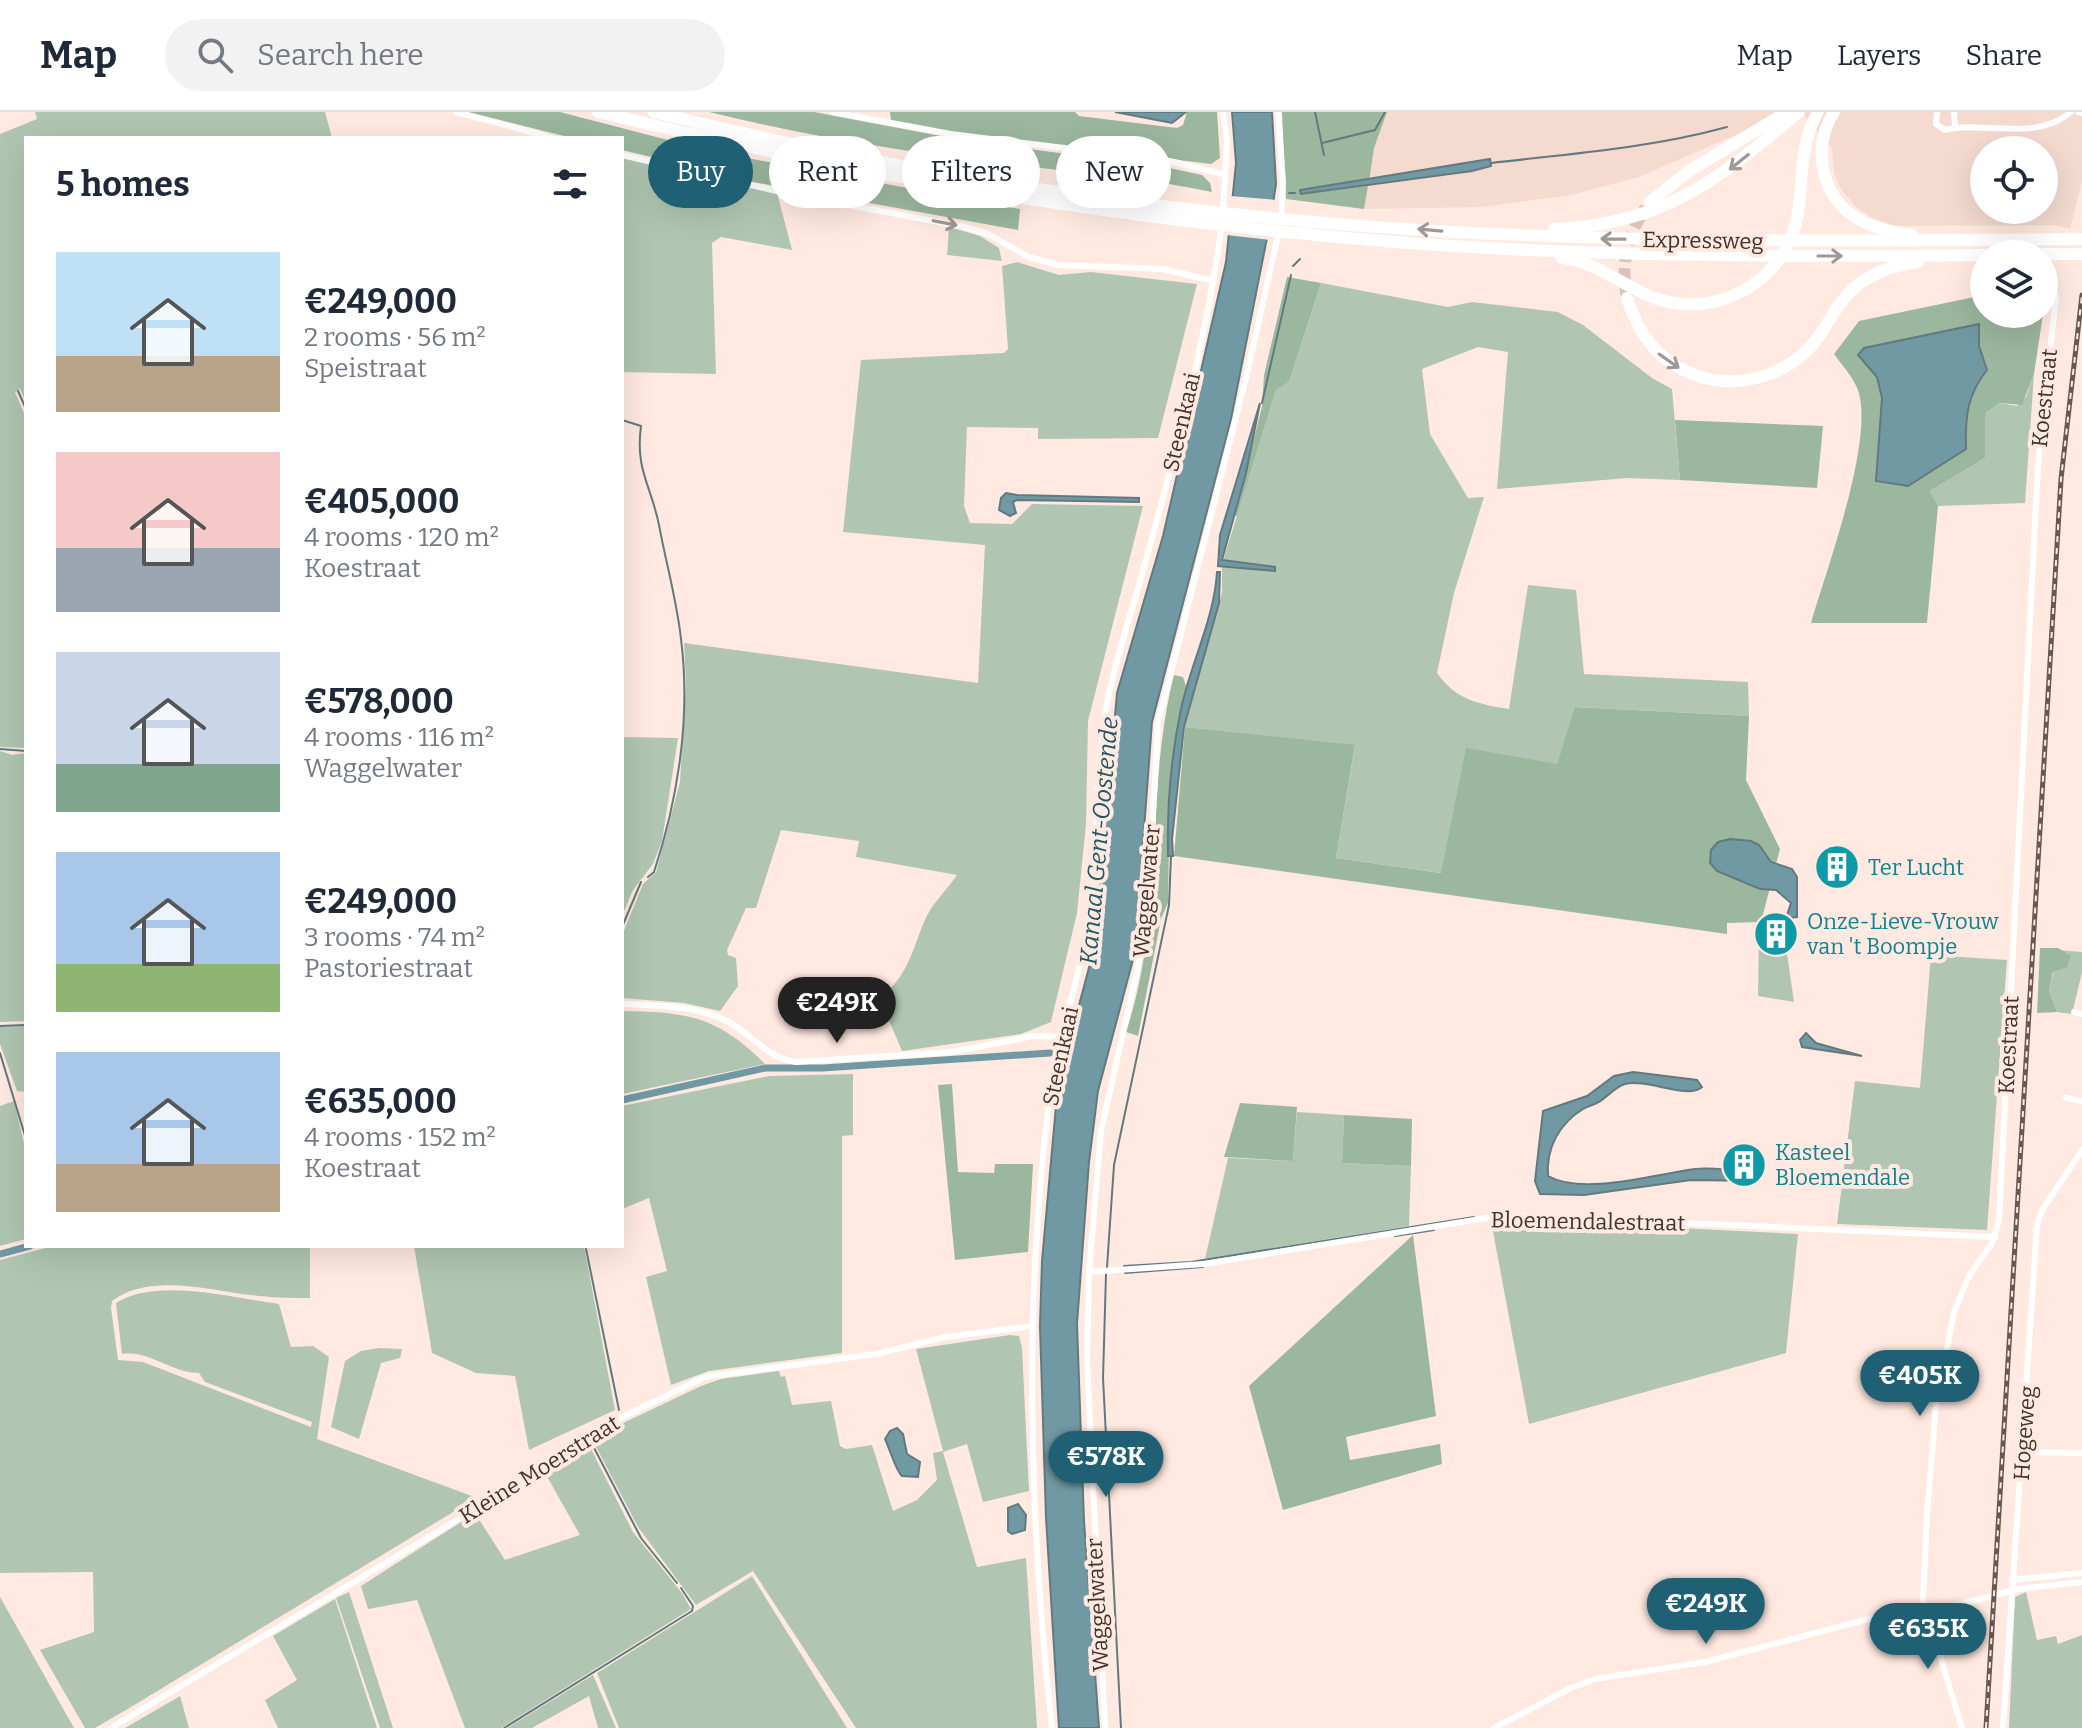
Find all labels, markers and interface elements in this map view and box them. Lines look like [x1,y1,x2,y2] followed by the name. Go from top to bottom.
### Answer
[165,19,725,91] search box
[40,32,117,78] text: Map
[193,33,237,77] icon: search
[257,37,424,73] text: Search here
[1736,39,1793,72] text: Map
[1837,39,1921,72] text: Layers
[1965,39,2042,72] text: Share
[648,136,753,208] chip: Buy
[769,136,886,208] chip: Rent
[902,136,1040,208] chip: Filters
[1056,136,1171,208] chip: New
[1970,136,2058,328] map controls
[1970,136,2058,224] button: locate
[1729,153,1750,171] one-way arrow
[548,162,592,206] icon: filters
[56,164,190,205] text: 5 homes
[932,216,957,231] one-way arrow
[1417,222,1444,237] one-way arrow
[1642,226,1764,255] street label: Expressweg
[1600,231,1627,246] one-way arrow
[1970,240,2058,328] button: layers
[1816,248,1843,264] one-way arrow
[304,281,457,322] text: €249,000
[120,284,216,380] icon: home
[304,322,486,353] text: 2 rooms · 56 m²
[2026,347,2063,449] street label: Koestraat
[304,353,427,384] text: Speistraat
[1658,353,1680,369] one-way arrow
[1157,369,1206,474] street label: Steenkaai
[304,481,460,522] text: €405,000
[120,484,216,580] icon: home
[304,522,499,553] text: 4 rooms · 120 m²
[304,553,421,584] text: Koestraat
[304,681,454,722] text: €578,000
[120,684,216,780] icon: home
[1074,716,1124,966] water label: Kanaal Gent-Oostende
[304,722,494,753] text: 4 rooms · 116 m²
[304,753,462,784] text: Waggelwater
[1127,823,1166,959] street label: Waggelwater
[1813,843,1861,891] building icon: Ter Lucht
[1868,854,1964,881] place label: Ter Lucht
[304,881,457,922] text: €249,000
[120,884,216,980] icon: home
[1806,908,1999,960] place label: Onze-Lieve-Vrouw van 't Boompje
[1752,910,1800,958] building icon: Onze-Lieve-Vrouw van 't Boompje
[304,922,485,953] text: 3 rooms · 74 m²
[304,953,473,984] text: Pastoriestraat
[781,977,893,1045] pin: €249K
[796,987,878,1018] text: €249K
[1992,995,2025,1095] street label: Koestraat
[1037,1003,1084,1108] street label: Steenkaai
[304,1081,457,1122] text: €635,000
[120,1084,216,1180] icon: home
[304,1122,496,1153] text: 4 rooms · 152 m²
[1775,1139,1910,1191] place label: Kasteel Bloemendale
[1720,1141,1768,1189] building icon: Kasteel Bloemendale
[304,1153,421,1184] text: Koestraat
[1490,1206,1686,1237] street label: Bloemendalestraat
[1864,1350,1976,1418] pin: €405K
[1878,1360,1962,1391] text: €405K
[2008,1385,2041,1481] street label: Hogeweg
[454,1409,624,1530] street label: Kleine Moerstraat
[1050,1431,1162,1499] pin: €578K
[1067,1441,1146,1472] text: €578K
[1081,1537,1114,1672] street label: Waggelwater
[1650,1578,1762,1646] pin: €249K
[1665,1588,1747,1619] text: €249K
[1872,1603,1984,1671] pin: €635K
[1887,1613,1969,1644] text: €635K

